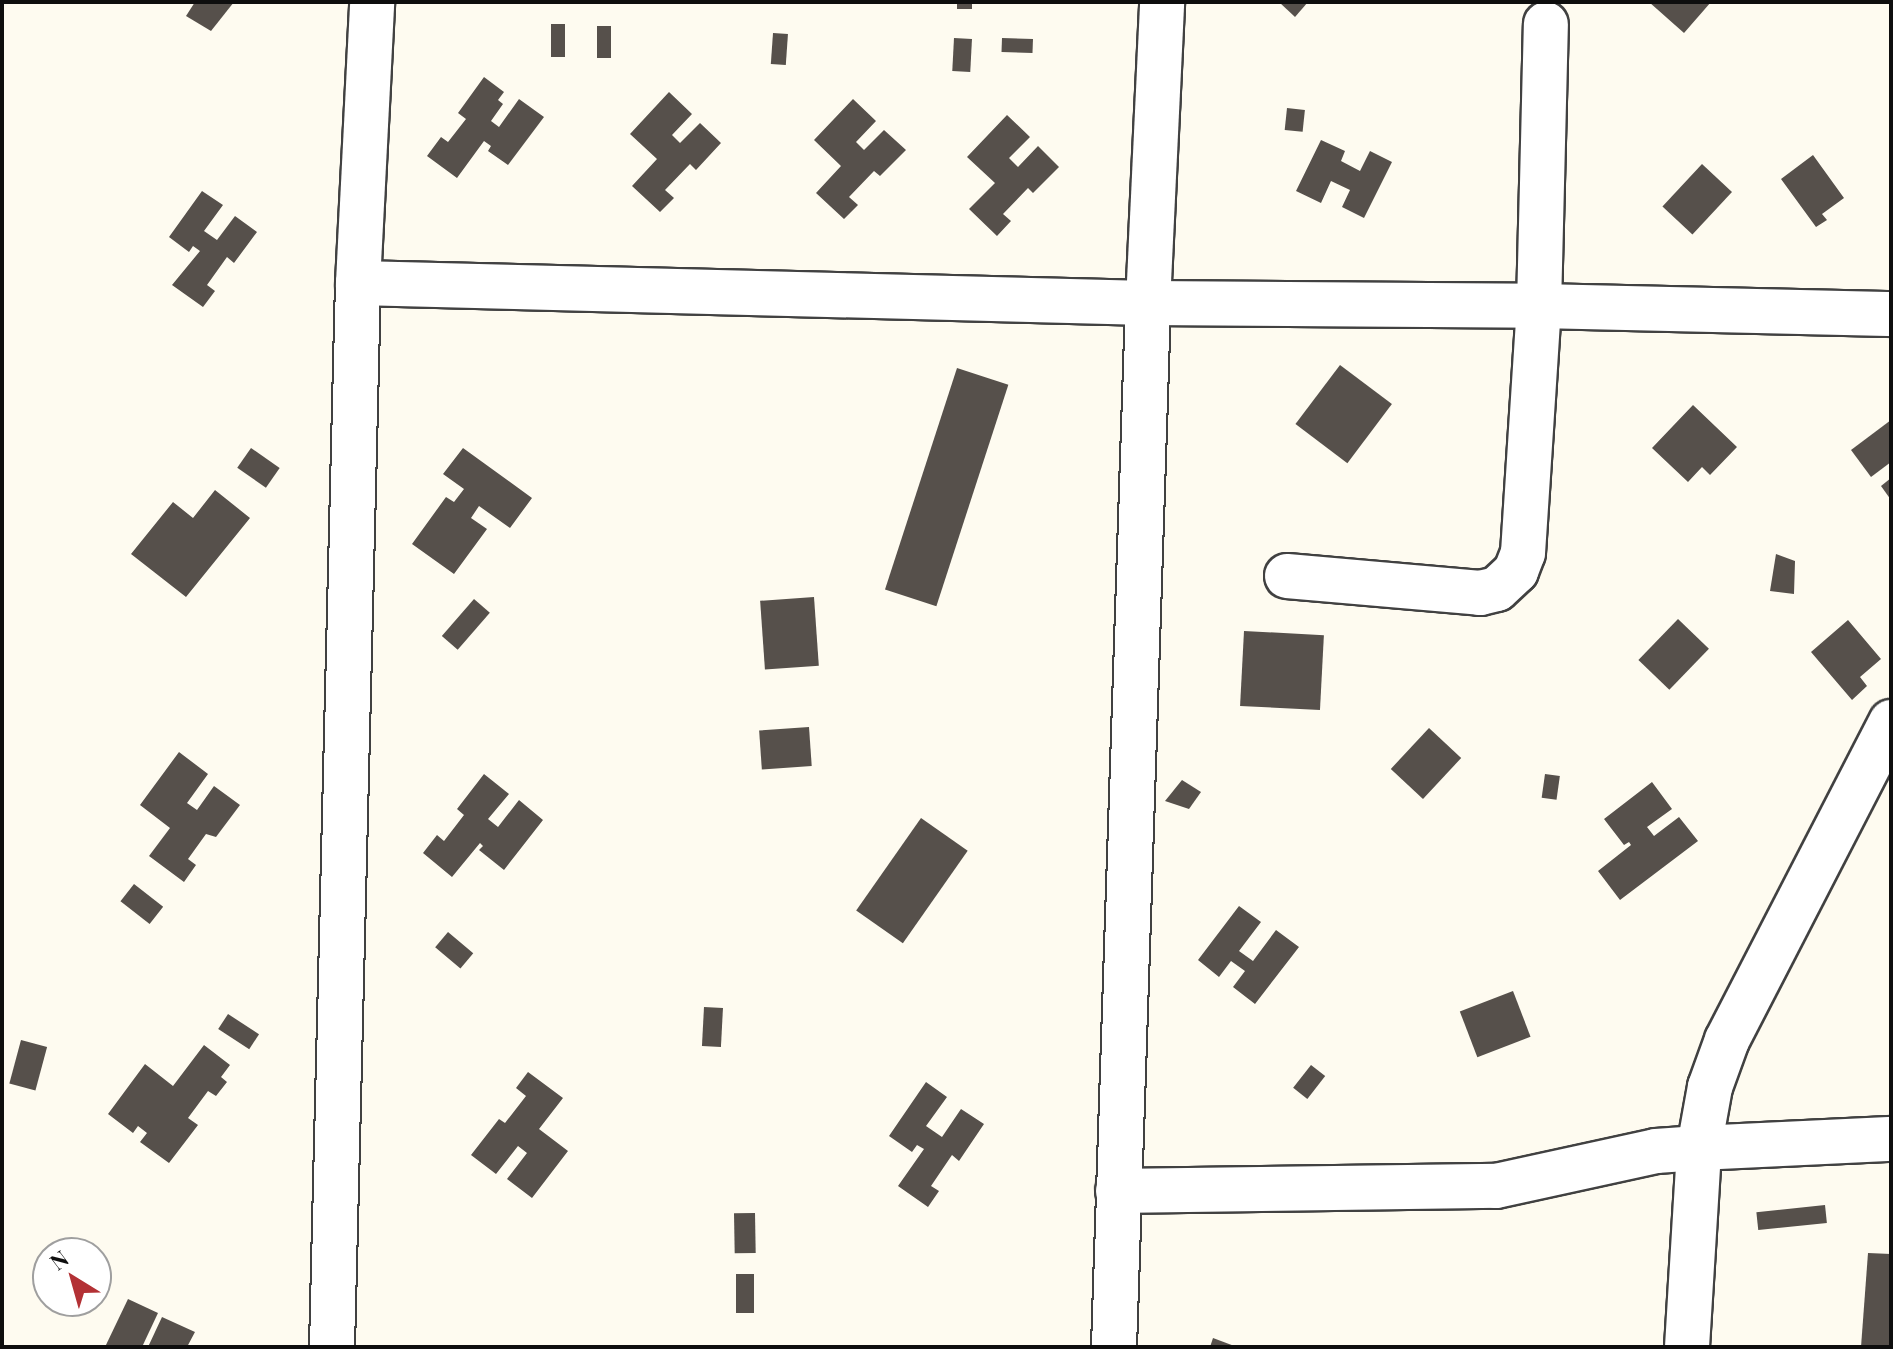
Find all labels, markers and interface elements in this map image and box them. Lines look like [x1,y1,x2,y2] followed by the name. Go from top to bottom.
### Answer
[32,1237,112,1317] north arrow
[43,1243,74,1276] text: N

